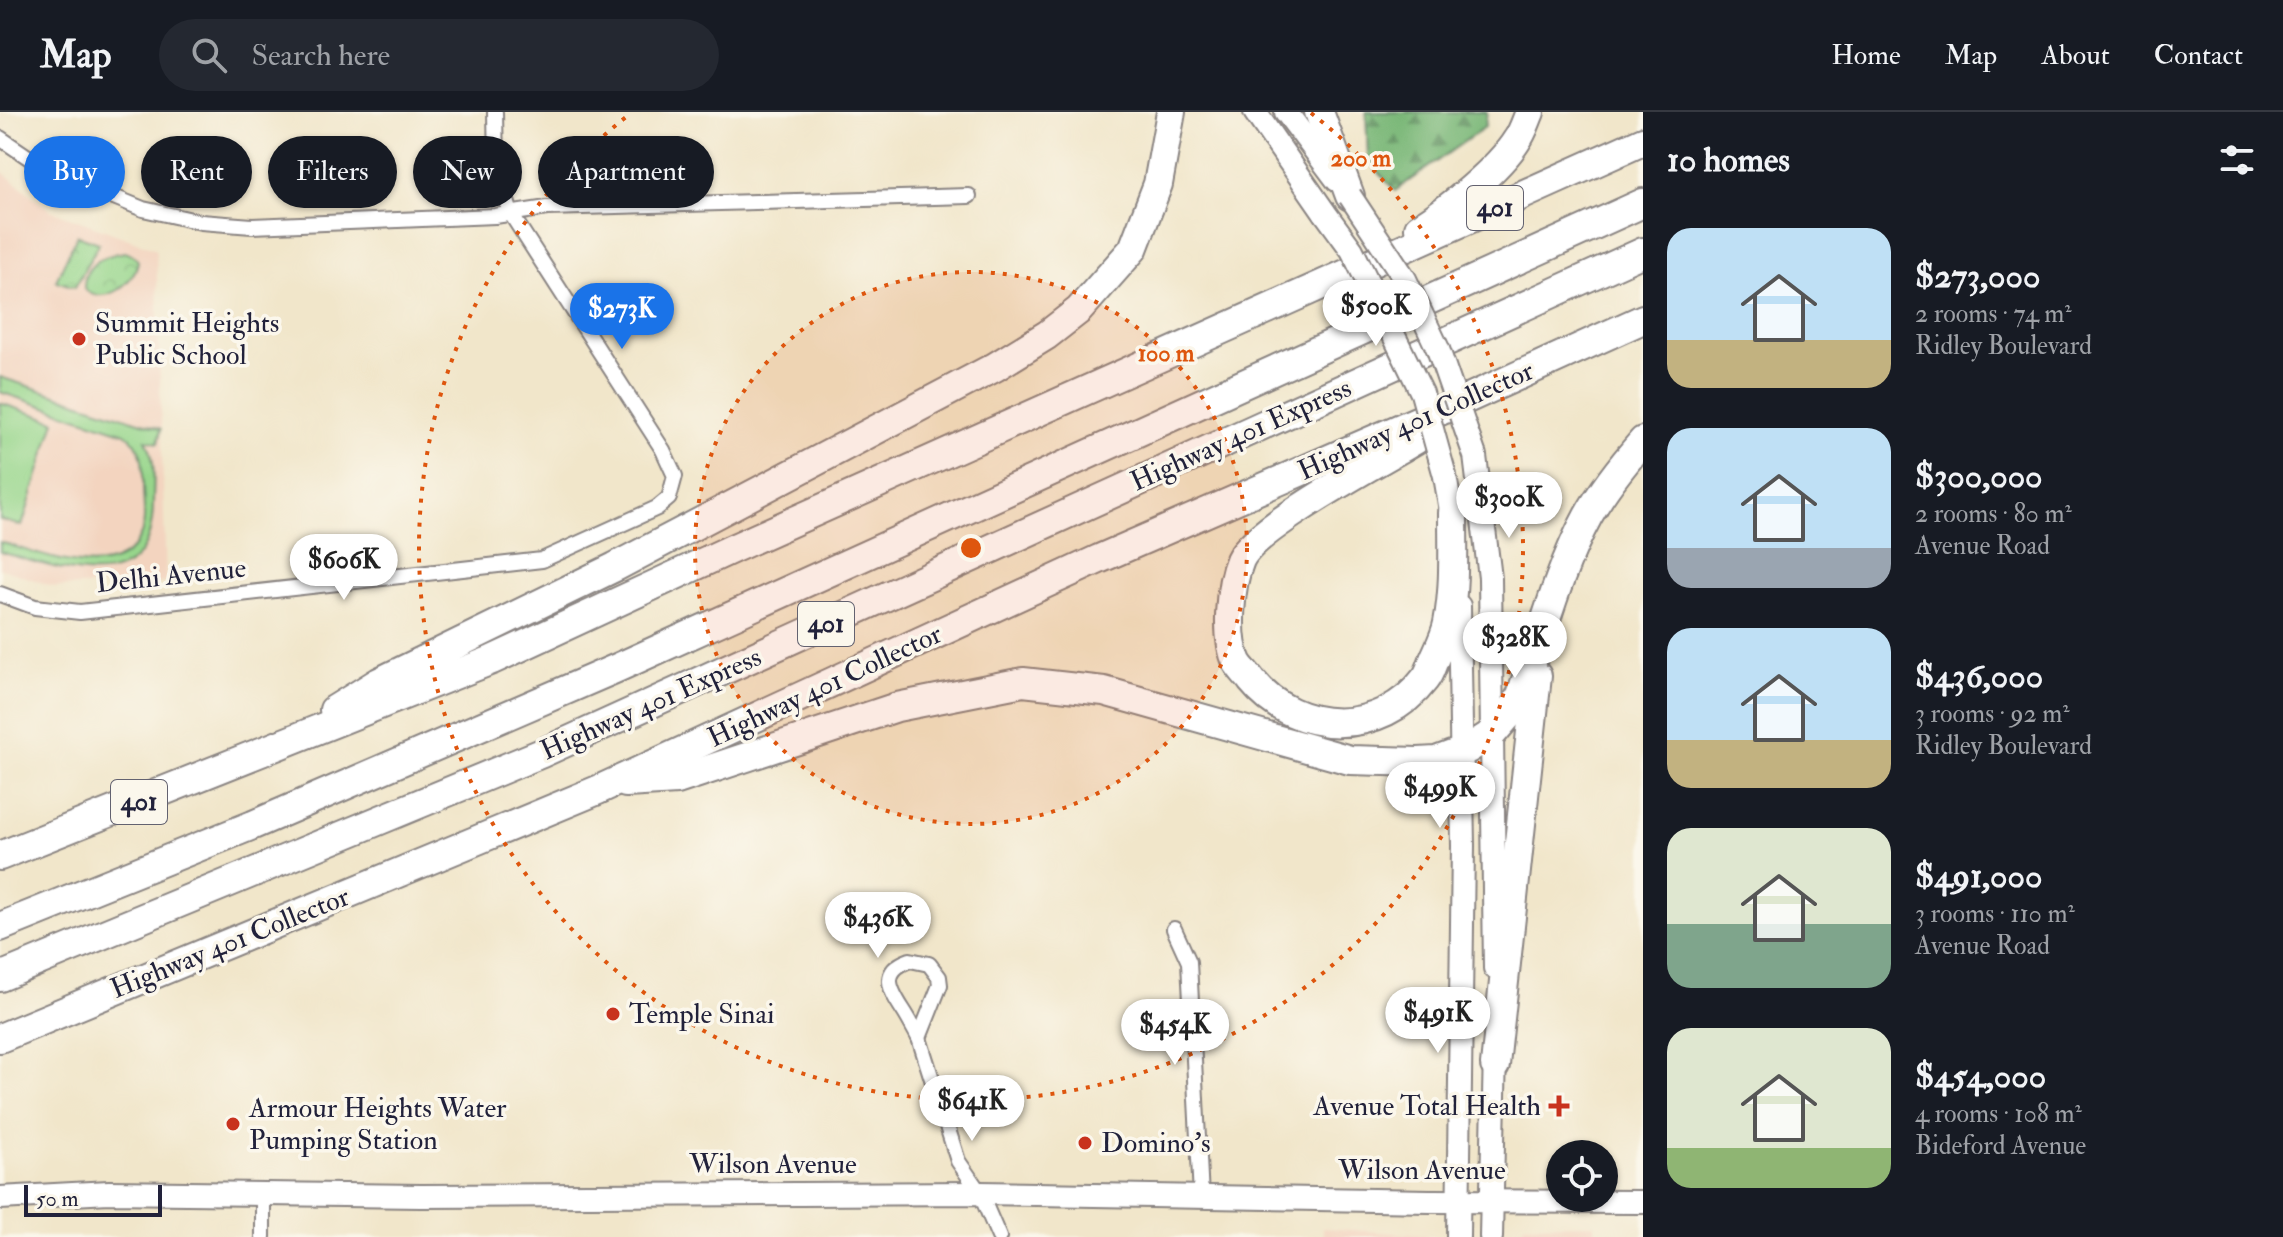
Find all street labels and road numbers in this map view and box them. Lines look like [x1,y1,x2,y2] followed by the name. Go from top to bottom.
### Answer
[1467,186,1523,230] road number: 401
[1293,353,1540,489] street label: Highway 401 Collector
[1125,371,1357,499] street label: Highway 401 Express
[94,551,248,601] street label: Delhi Avenue
[798,602,854,646] road number: 401
[702,616,948,756] street label: Highway 401 Collector
[535,640,767,768] street label: Highway 401 Express
[111,780,167,824] road number: 401
[106,879,355,1007] street label: Highway 401 Collector
[688,1147,857,1182] street label: Wilson Avenue
[1337,1153,1506,1188] street label: Wilson Avenue

